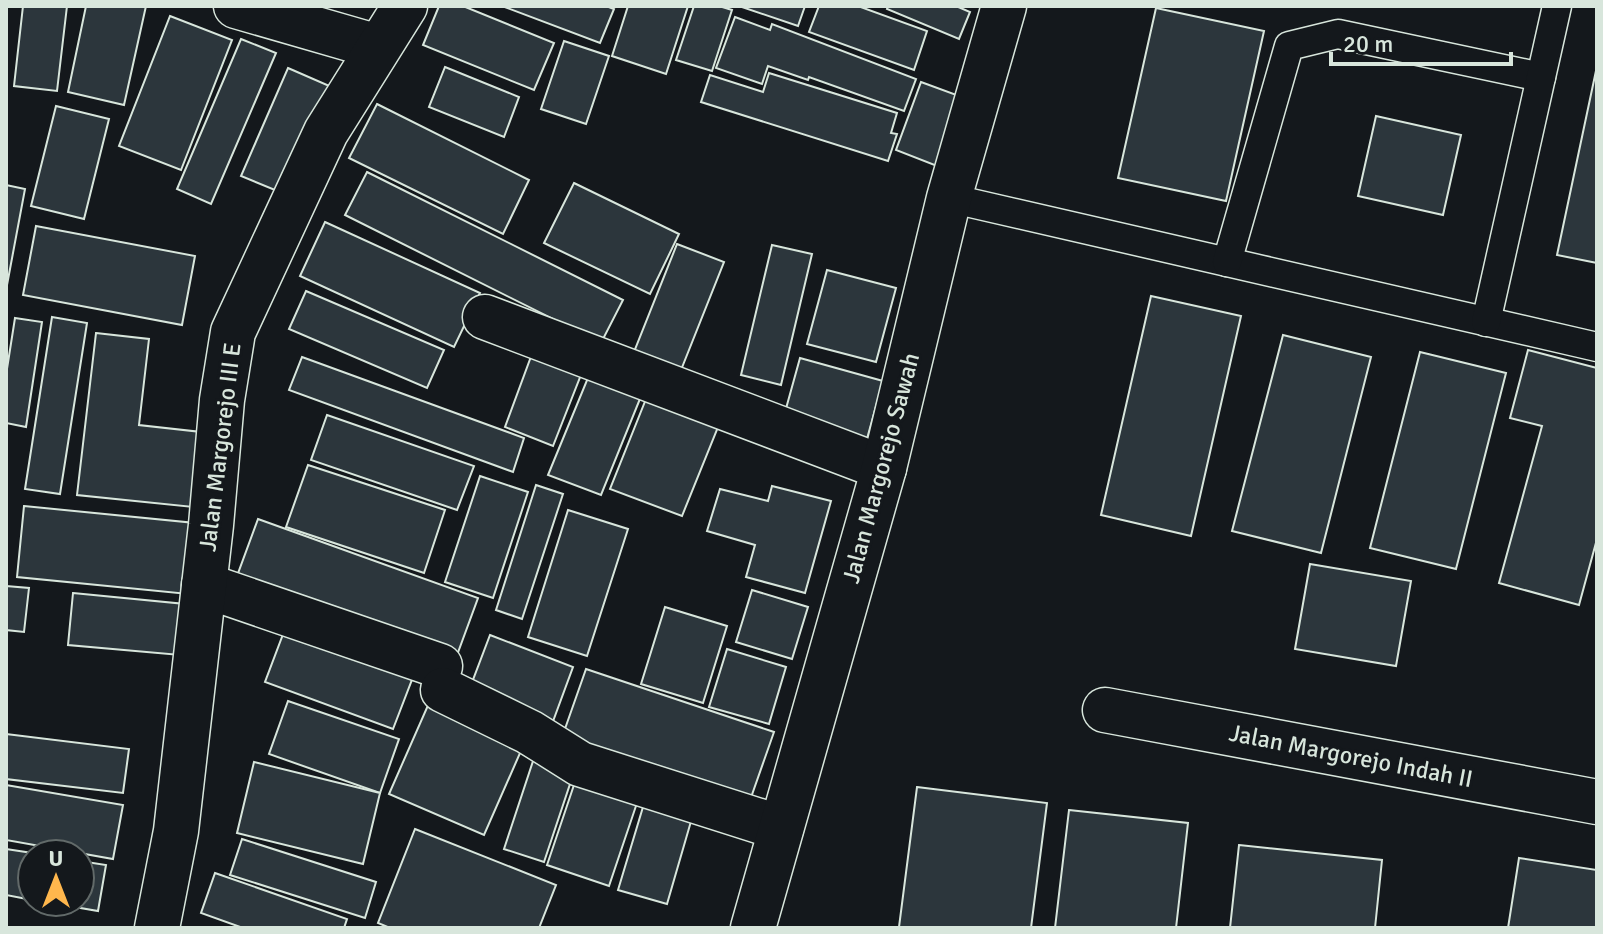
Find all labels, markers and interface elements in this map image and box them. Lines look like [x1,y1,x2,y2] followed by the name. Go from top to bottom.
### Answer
[1331,16,1511,66] scale bar
[1343,29,1393,59] text: 20 m
[192,341,248,553] street label: Jalan Margorejo III E
[836,349,926,587] street label: Jalan Margorejo Sawah
[1227,718,1475,794] street label: Jalan Margorejo Indah II
[16,838,96,918] north arrow
[49,845,63,872] text: U

